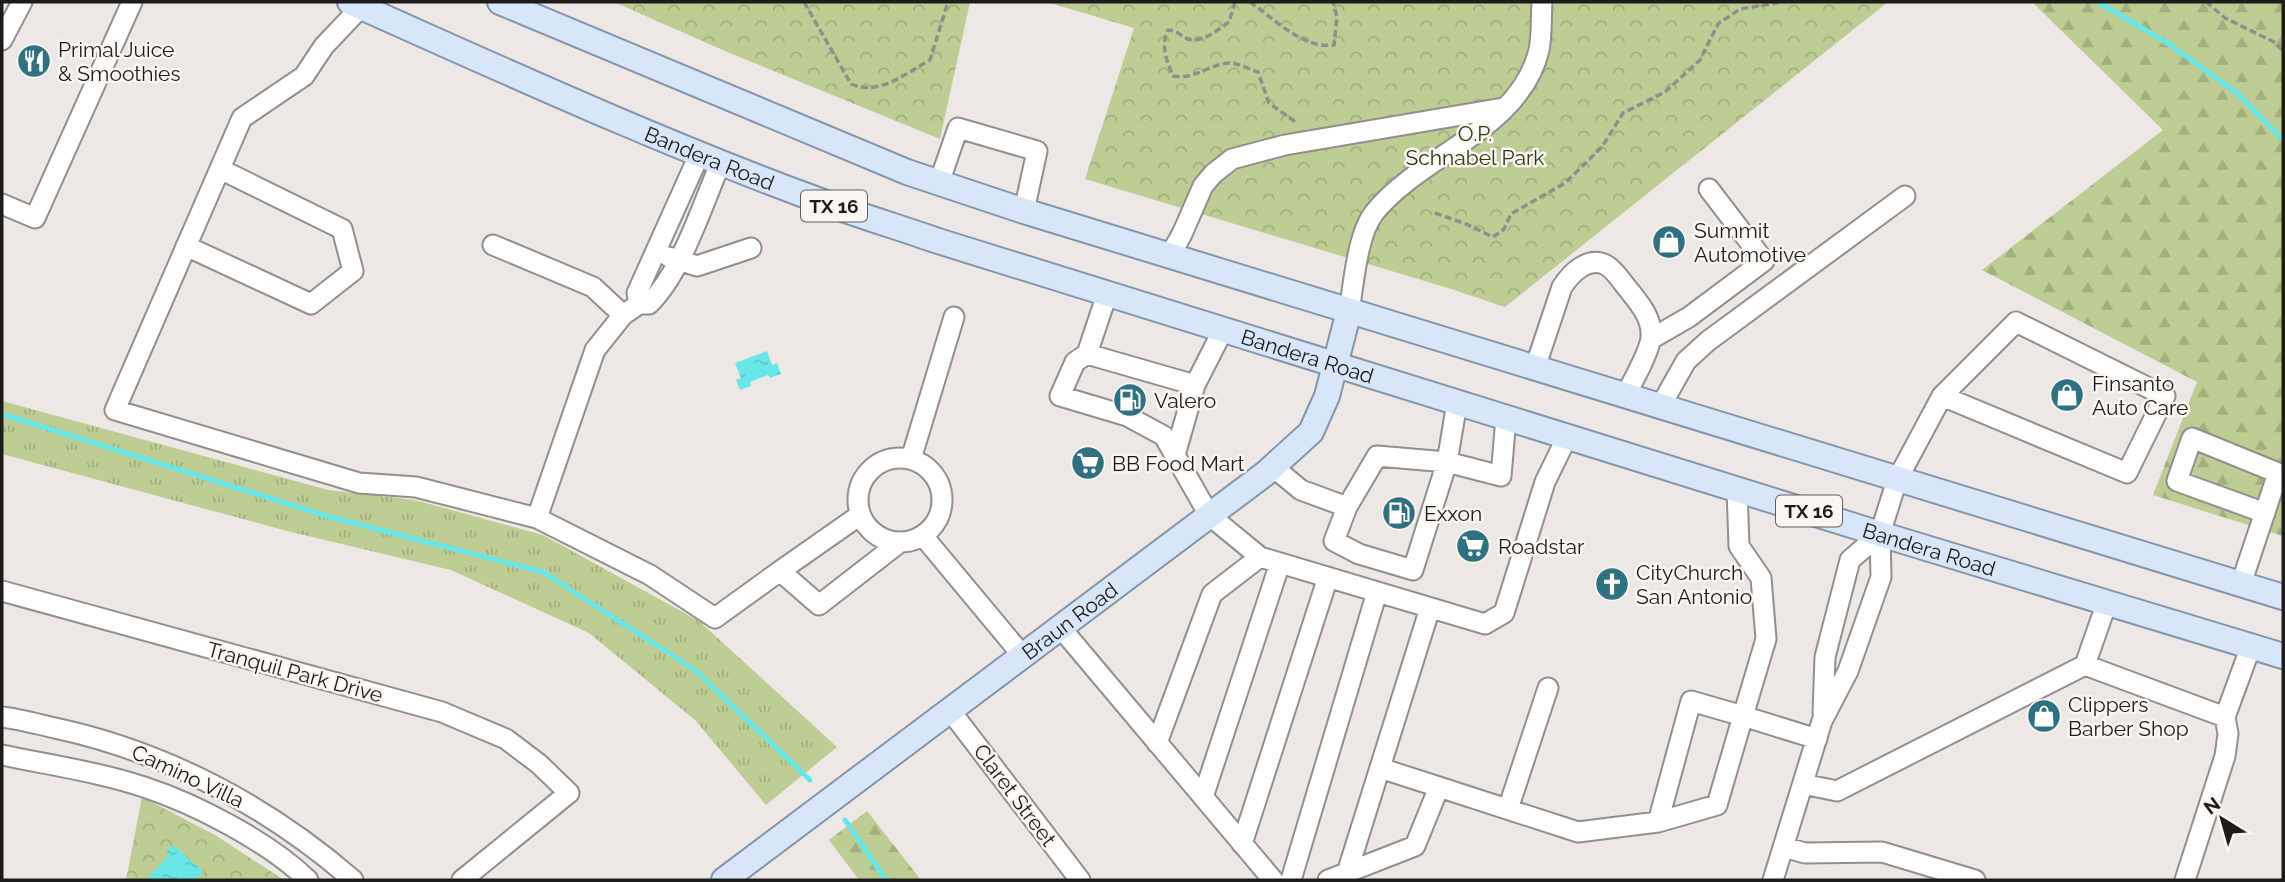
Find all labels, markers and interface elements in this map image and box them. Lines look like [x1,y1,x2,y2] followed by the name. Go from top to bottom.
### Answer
[58,37,181,86] place label: Primal Juice & Smoothies
[15,42,53,80] restaurant icon: Primal Juice & Smoothies
[641,121,778,195] street label: Bandera Road
[1406,121,1544,170] park label: O.P. Schnabel Park
[801,190,867,222] road number: TX 16
[1694,218,1806,267] place label: Summit Automotive
[1650,223,1688,261] shop icon: Summit Automotive
[1238,323,1377,388] street label: Bandera Road
[2092,371,2188,420] place label: Finsanto Auto Care
[2048,376,2086,414] shop icon: Finsanto Auto Care
[1111,381,1149,419] fuel station icon: Valero
[1154,388,1216,413] place label: Valero
[1069,444,1107,482] supermarket icon: BB Food Mart
[1112,451,1245,476] place label: BB Food Mart
[1380,494,1418,532] fuel station icon: Exxon
[1776,496,1842,526] road number: TX 16
[1424,501,1482,526] place label: Exxon
[1860,517,1999,581] street label: Bandera Road
[1454,527,1492,565] supermarket icon: Roadstar
[1498,534,1585,559] place label: Roadstar
[1636,560,1752,609] place label: CityChurch San Antonio
[1593,565,1631,603] church icon: CityChurch San Antonio
[1017,577,1122,665] street label: Braun Road
[204,637,386,707] street label: Tranquil Park Drive
[2068,692,2189,741] place label: Clippers Barber Shop
[2025,697,2063,735] shop icon: Clippers Barber Shop
[128,739,248,813] street label: Camino Villa
[968,739,1062,851] street label: Claret Street
[2187,784,2257,854] north arrow
[2199,792,2224,819] text: N

